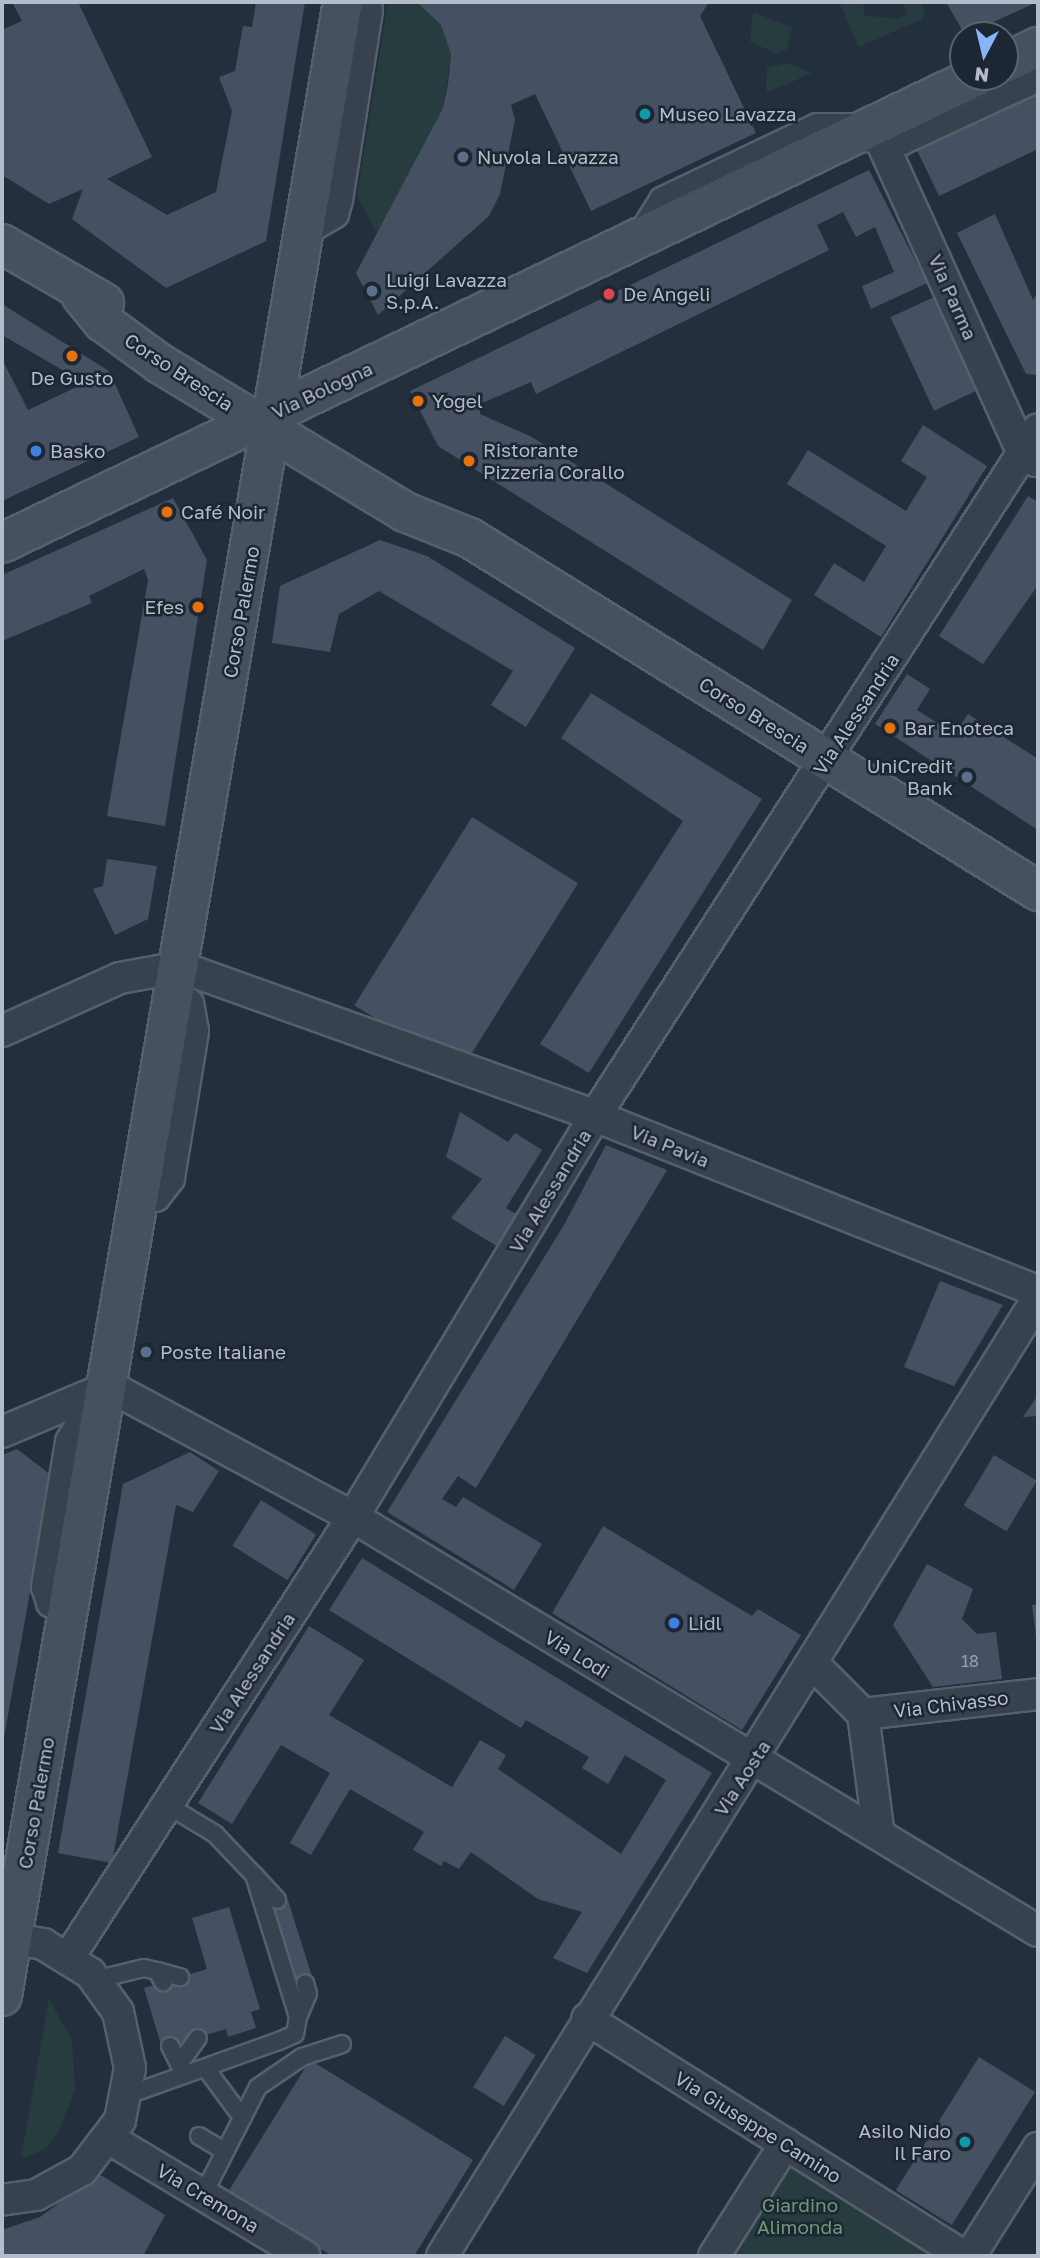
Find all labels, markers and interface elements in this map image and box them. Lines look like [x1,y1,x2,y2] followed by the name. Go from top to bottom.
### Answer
[949,21,1019,91] north arrow
[973,63,990,88] text: N
[659,103,797,125] place label: Museo Lavazza
[637,106,653,122] marker: Museo Lavazza
[477,146,619,168] place label: Nuvola Lavazza
[455,149,471,165] marker: Nuvola Lavazza
[924,251,982,343] street label: Via Parma
[386,269,507,313] place label: Luigi Lavazza S.p.A.
[364,283,380,299] marker: Luigi Lavazza S.p.A.
[623,283,710,305] place label: De Angeli
[601,286,617,302] marker: De Angeli
[120,328,238,416] street label: Corso Brescia
[64,348,80,364] marker: De Gusto
[268,357,376,423] street label: Via Bologna
[30,367,114,389] place label: De Gusto
[432,390,483,412] place label: Yogel
[410,393,426,409] marker: Yogel
[483,439,625,483] place label: Ristorante Pizzeria Corallo
[50,440,105,462] place label: Basko
[28,443,44,459] marker: Basko
[461,453,477,469] marker: Ristorante Pizzeria Corallo
[181,501,266,523] place label: Café Noir
[159,504,175,520] marker: Café Noir
[218,544,264,680] street label: Corso Palermo
[145,596,184,618] place label: Efes
[190,599,206,615] marker: Efes
[808,649,904,779] street label: Via Alessandria
[695,672,813,758] street label: Corso Brescia
[904,717,1014,739] place label: Bar Enoteca
[882,720,898,736] marker: Bar Enoteca
[867,755,953,799] place label: UniCredit Bank
[959,769,975,785] marker: UniCredit Bank
[628,1120,712,1172] street label: Via Pavia
[504,1125,596,1257] street label: Via Alessandria
[160,1341,286,1363] place label: Poste Italiane
[138,1344,154,1360] marker: Poste Italiane
[204,1608,300,1738] street label: Via Alessandria
[688,1612,722,1634] place label: Lidl
[666,1615,682,1631] marker: Lidl
[540,1625,614,1683] street label: Via Lodi
[961,1651,979,1671] house number: 18
[892,1686,1010,1722] street label: Via Chivasso
[13,1735,59,1871] street label: Corso Palermo
[709,1736,775,1820] street label: Via Aosta
[670,2066,846,2188] street label: Via Giuseppe Camino
[859,2120,951,2164] place label: Asilo Nido Il Faro
[957,2134,973,2150] marker: Asilo Nido Il Faro
[153,2159,263,2237] street label: Via Cremona
[757,2194,843,2238] park label: Giardino Alimonda

